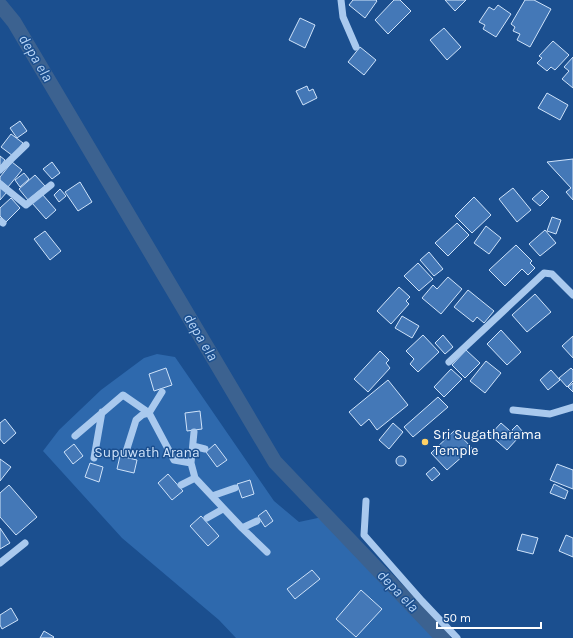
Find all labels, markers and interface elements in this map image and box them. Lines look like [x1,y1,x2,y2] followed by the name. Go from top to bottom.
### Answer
[15,31,57,85] water label: depa ela
[180,310,222,364] water label: depa ela
[433,426,542,459] place label: Sri Sugatharama Temple
[420,437,430,447] marker: Sri Sugatharama Temple
[94,444,200,461] park label: Supuwath Arana
[373,566,423,616] water label: depa ela
[437,604,541,630] scale bar
[443,611,471,625] text: 50 m

